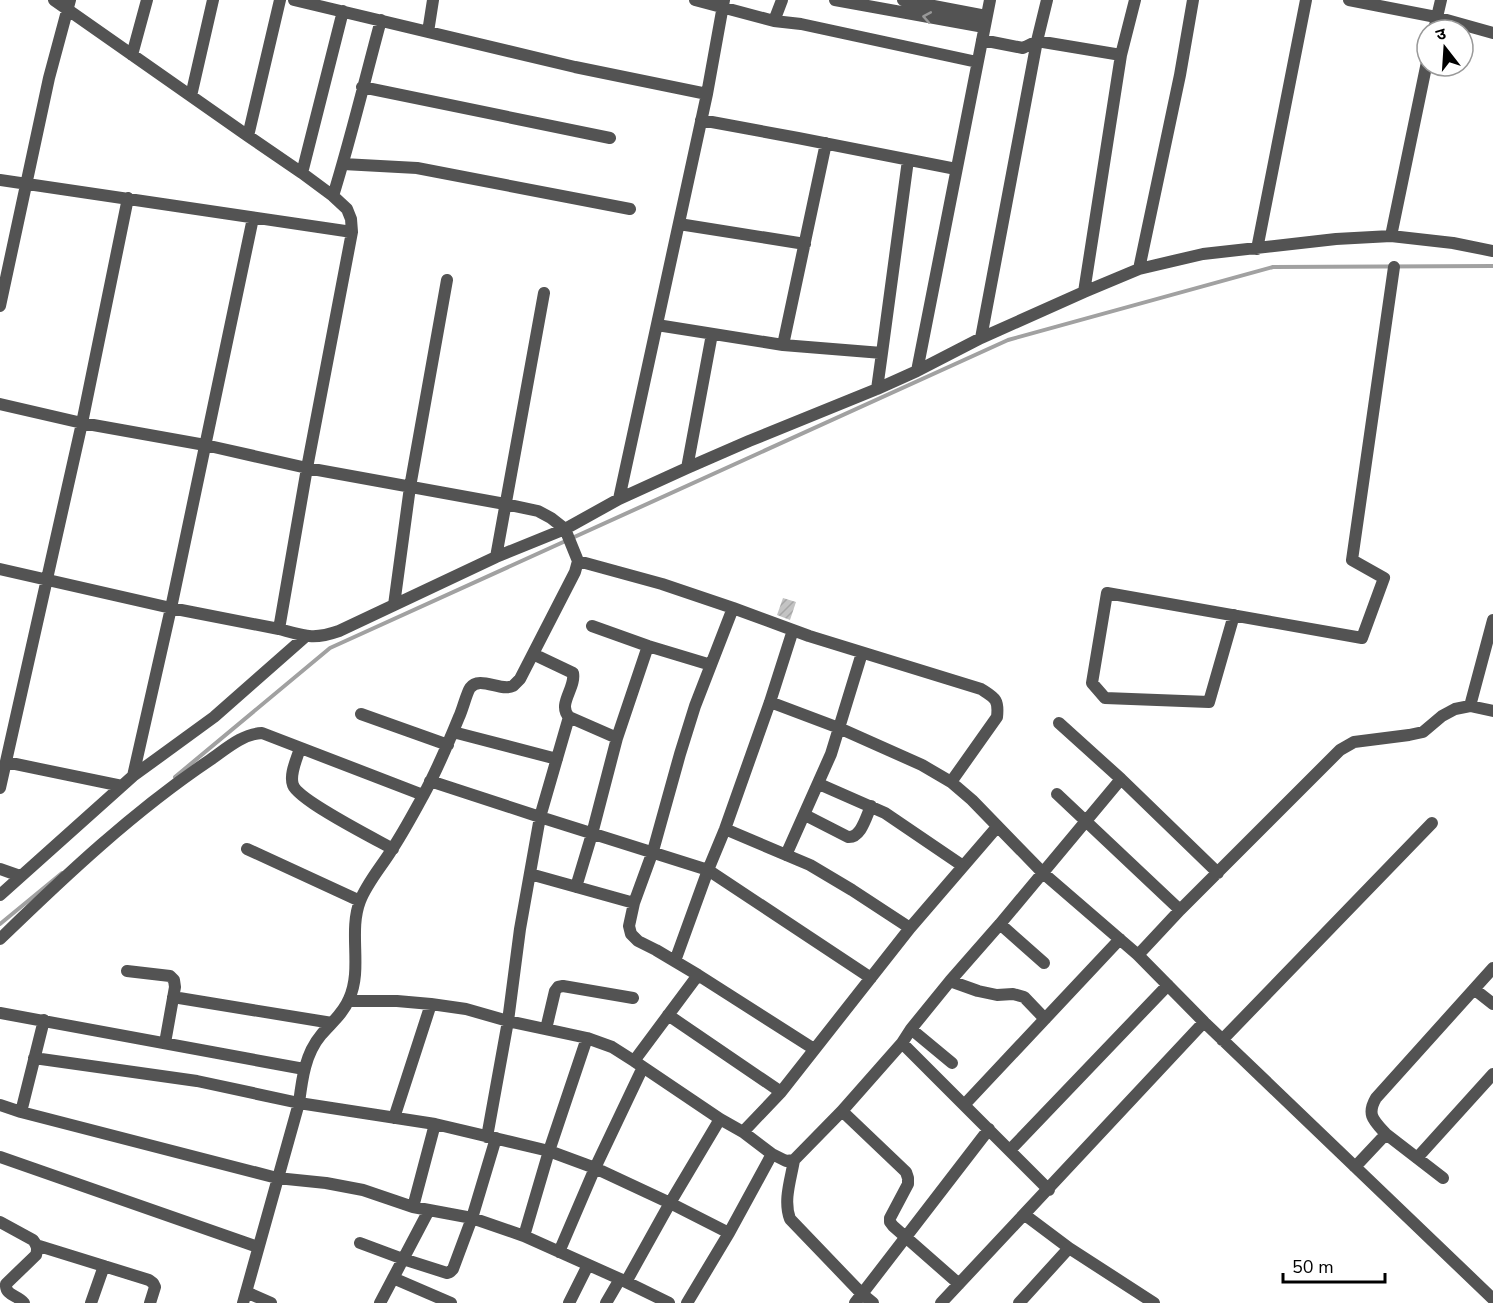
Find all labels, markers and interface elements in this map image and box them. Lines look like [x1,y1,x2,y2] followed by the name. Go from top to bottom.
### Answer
[922,11,932,24] one-way arrow
[1415,18,1475,78] north arrow
[1433,23,1449,47] text: उ
[1283,1246,1385,1284] scale bar
[1292,1255,1334,1279] text: 50 m

